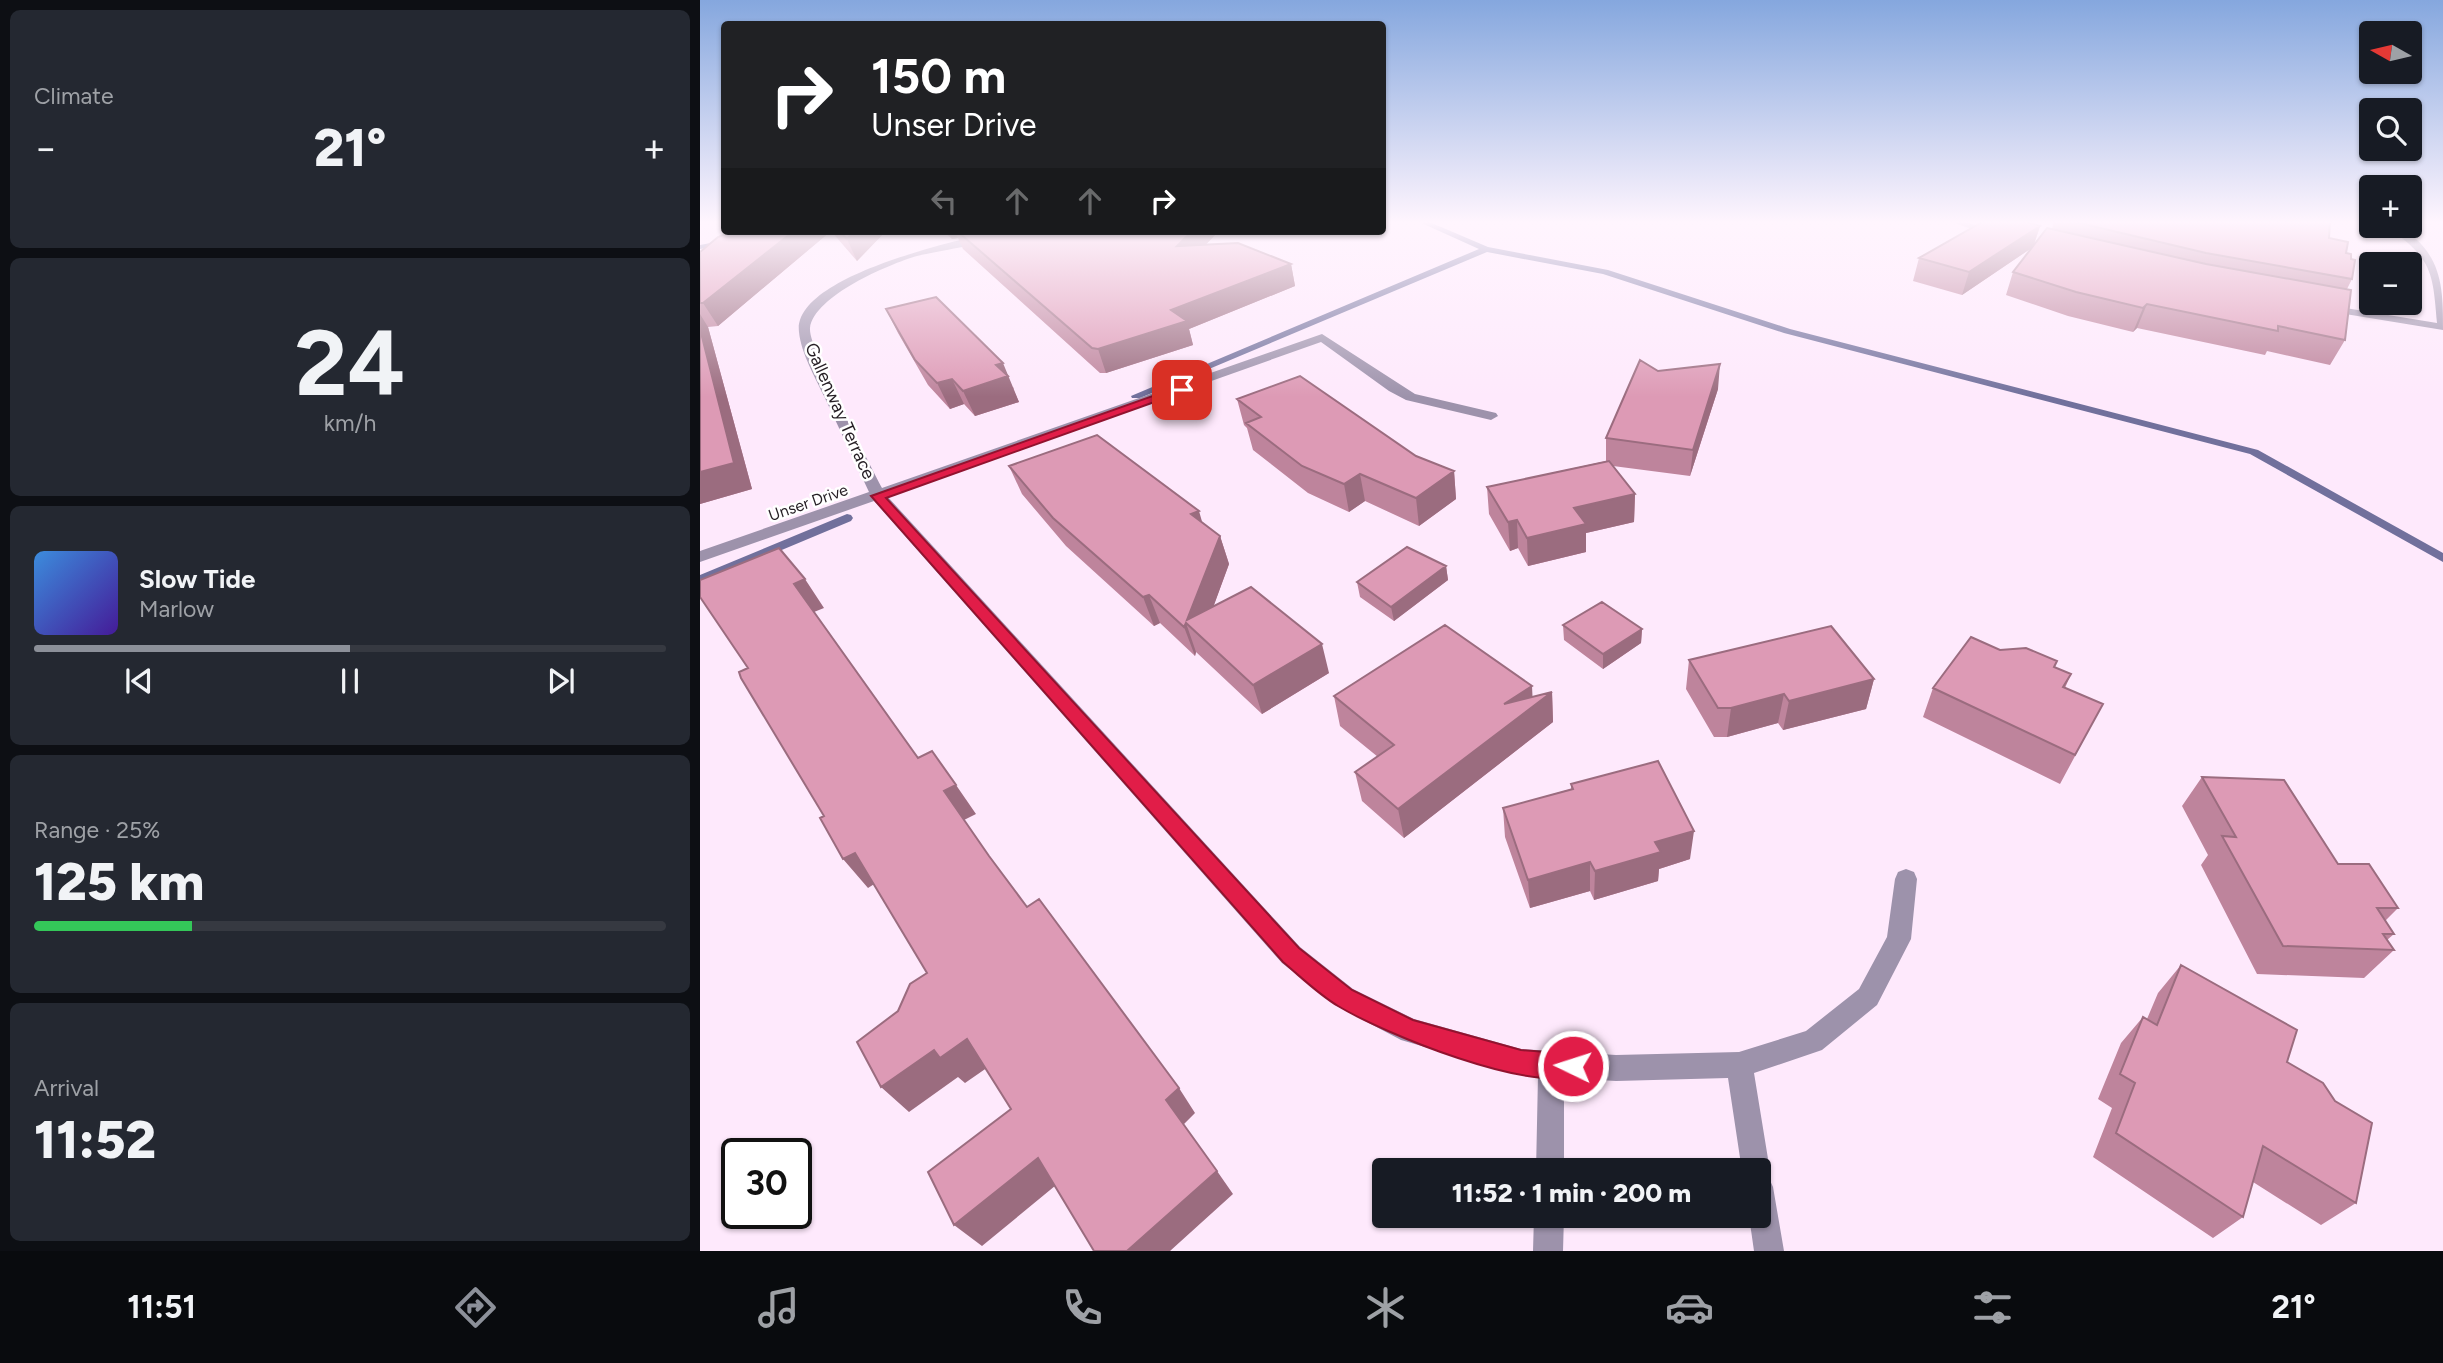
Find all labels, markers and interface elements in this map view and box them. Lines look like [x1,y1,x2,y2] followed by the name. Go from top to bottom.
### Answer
[2359,21,2422,84] north arrow
[2359,21,2422,315] map controls
[871,46,1006,105] text: 150 m
[756,49,847,140] icon: right
[34,82,113,110] text: Climate
[2359,98,2422,161] button: search
[871,106,1037,144] text: Unser Drive
[314,117,386,179] text: 21°
[34,125,58,171] text: −
[642,125,666,171] text: +
[2359,175,2422,238] button: +
[925,182,963,220] icon: left
[998,182,1036,220] icon: ahead
[1071,182,1109,220] icon: ahead
[1144,182,1182,220] icon: right
[2359,252,2422,315] button: −
[295,309,405,418] text: 24
[800,339,880,483] street label: Gallenway Terrace
[1152,360,1212,420] pin
[1163,371,1201,409] icon: arrive
[324,409,376,437] text: km/h
[766,480,851,525] street label: Unser Drive
[139,563,255,595] text: Slow Tide
[139,595,214,623] text: Marlow
[120,662,158,700] icon: previous
[331,662,369,700] icon: pause
[542,662,580,700] icon: next
[34,816,160,844] text: Range · 25%
[34,851,204,913] text: 125 km
[1536,1029,1610,1103] position arrow
[34,1074,99,1102] text: Arrival
[34,1109,156,1171] text: 11:52
[721,1138,812,1229] speed limit sign: 30
[1452,1177,1691,1209] text: 11:52 · 1 min · 200 m
[451,1283,500,1332] icon: directions
[754,1283,803,1332] icon: music
[1058,1283,1107,1332] icon: phone
[1361,1283,1410,1332] icon: climate
[1665,1283,1714,1332] icon: car
[1968,1283,2017,1332] icon: filters
[127,1288,196,1326] text: 11:51
[2272,1288,2316,1326] text: 21°

